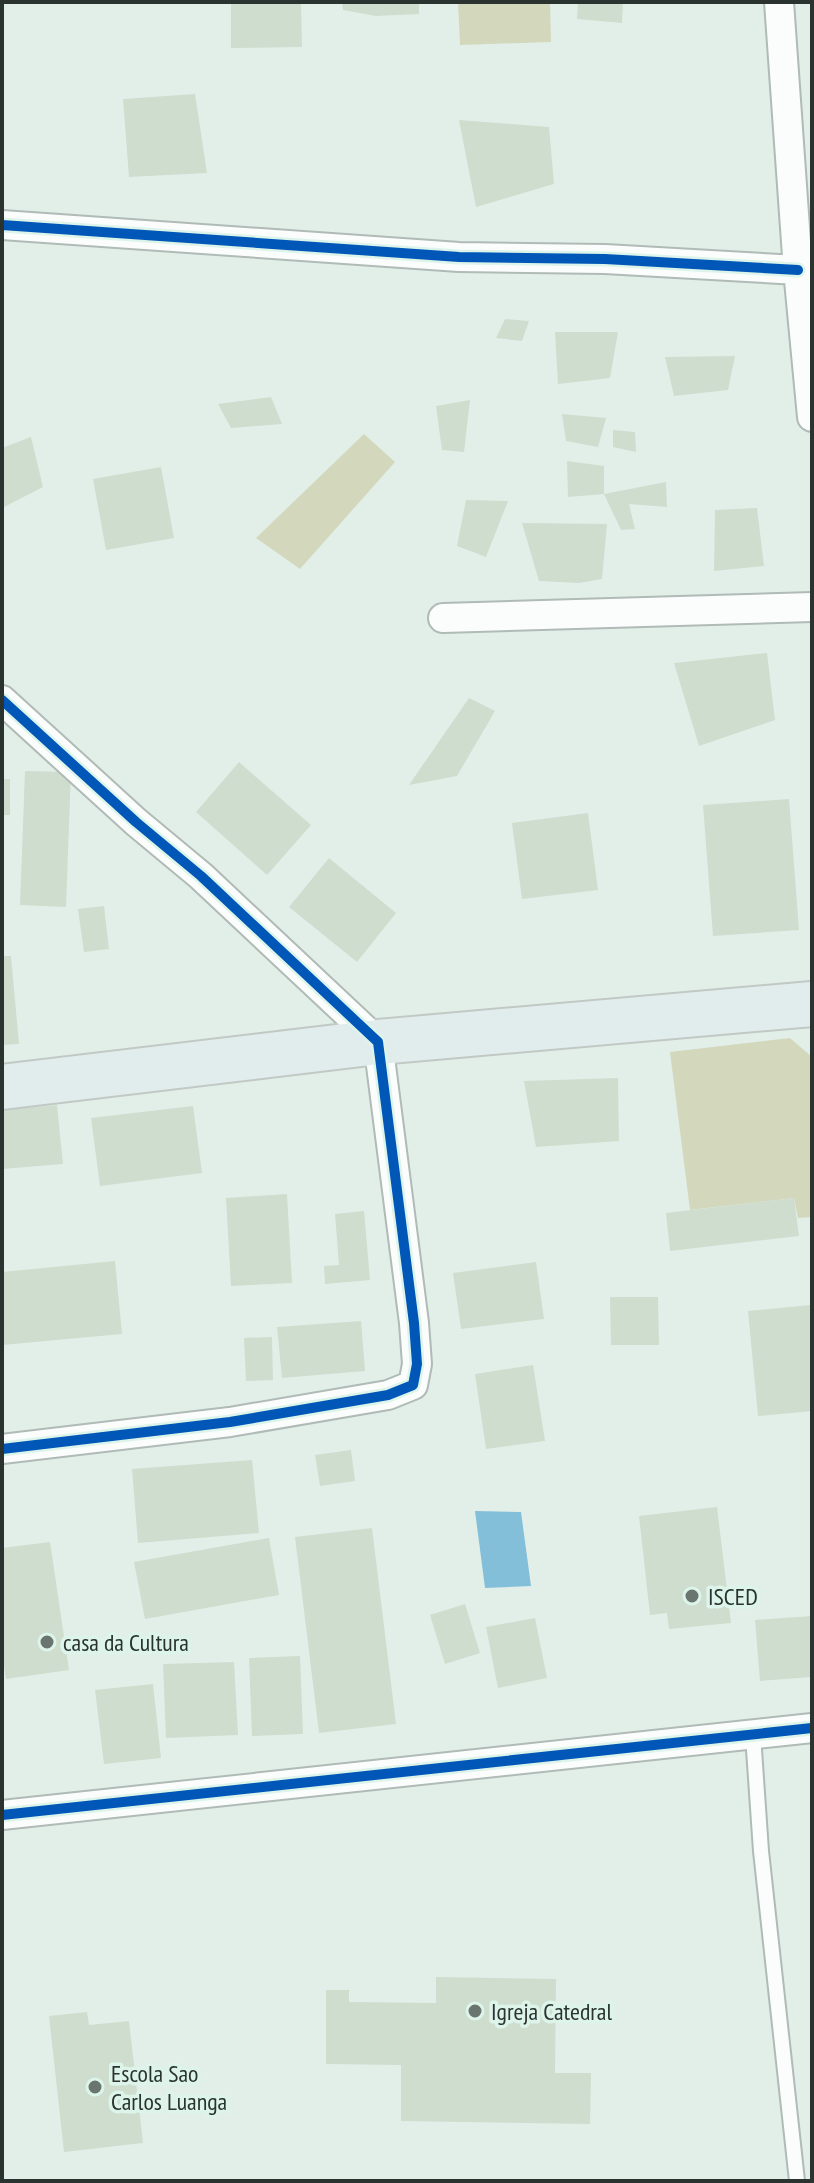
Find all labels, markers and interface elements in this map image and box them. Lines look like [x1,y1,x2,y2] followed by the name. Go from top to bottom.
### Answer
[708,1581,758,1612] place label: ISCED
[683,1587,701,1605] marker: ISCED
[63,1627,189,1658] place label: casa da Cultura
[38,1633,56,1651] marker: casa da Cultura
[491,1996,612,2027] place label: Igreja Catedral
[466,2002,484,2020] marker: Igreja Catedral
[111,2058,227,2117] place label: Escola Sao Carlos Luanga
[86,2078,104,2096] marker: Escola Sao Carlos Luanga

